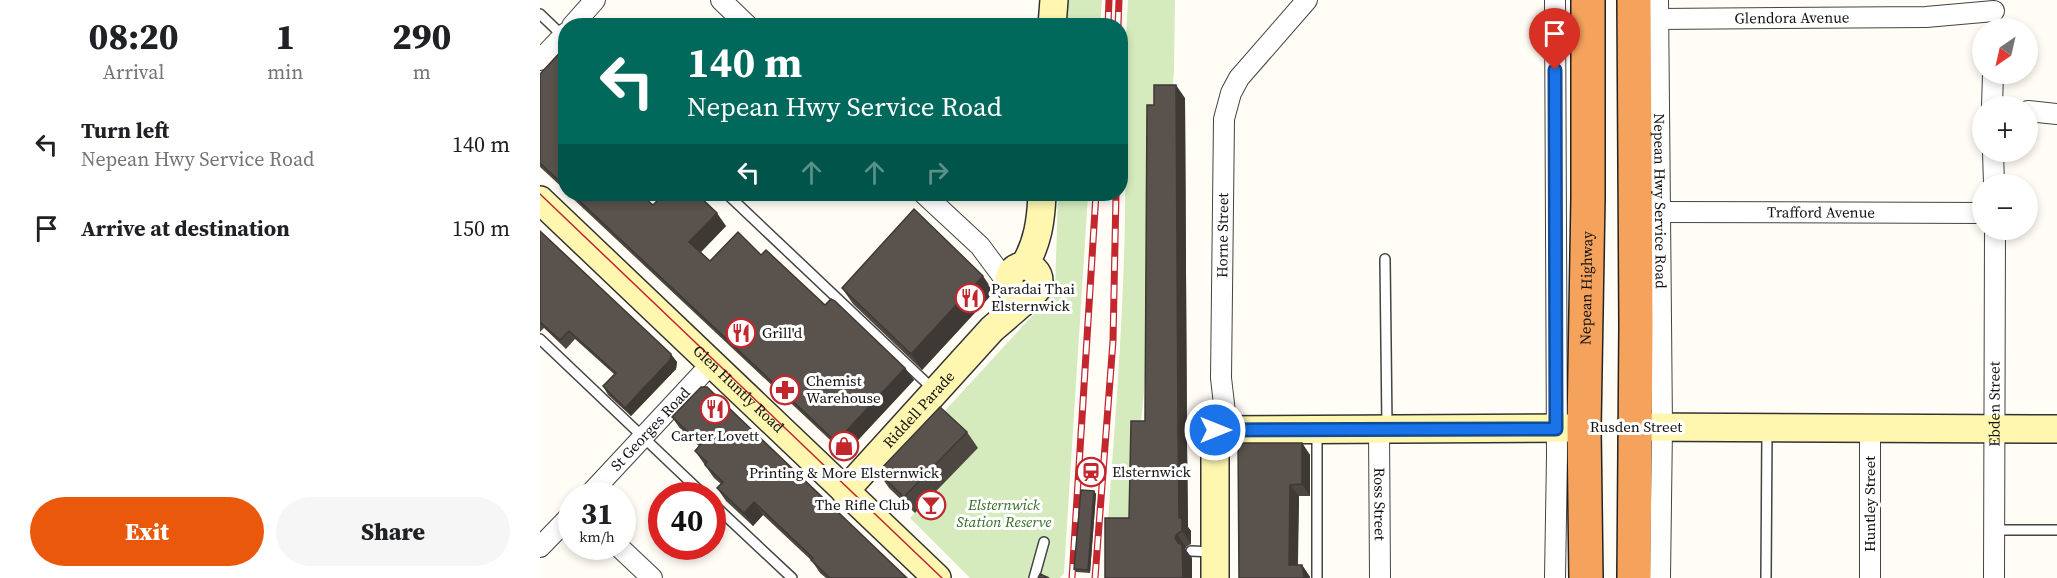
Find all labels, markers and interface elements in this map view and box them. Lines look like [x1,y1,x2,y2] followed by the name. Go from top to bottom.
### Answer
[1734,7,1850,28] street label: Glendora Avenue
[1529,8,1580,70] pin
[89,12,179,61] text: 08:20
[275,12,295,61] text: 1
[392,12,451,61] text: 290
[1538,17,1571,50] icon: arrive
[1972,18,2038,84] north arrow
[1972,18,2038,240] map controls
[687,33,802,91] text: 140 m
[588,42,666,120] icon: left
[103,58,165,86] text: Arrival
[267,58,303,86] text: min
[413,58,431,86] text: m
[687,88,1002,125] text: Nepean Hwy Service Road
[1972,96,2038,162] button: +
[1649,113,1672,289] street label: Nepean Hwy Service Road
[81,115,169,145] text: Turn left
[30,128,63,161] icon: left
[452,129,510,159] text: 140 m
[81,145,314,173] text: Nepean Hwy Service Road
[732,156,765,189] icon: left
[795,156,828,189] icon: ahead
[858,156,891,189] icon: ahead
[921,156,954,189] icon: right
[1972,174,2038,240] button: −
[1211,193,1233,278] street label: Horne Street
[1767,201,1875,223] street label: Trafford Avenue
[30,212,63,245] icon: arrive
[81,213,290,243] text: Arrive at destination
[452,213,510,243] text: 150 m
[1574,231,1597,345] street label: Nepean Highway
[991,278,1075,316] place label: Paradai Thai Elsternwick
[954,282,986,314] restaurant icon: Paradai Thai Elsternwick
[725,317,757,349] restaurant icon: Grill'd
[762,322,803,343] place label: Grill'd
[689,340,789,437] street label: Glen Huntly Road
[1983,361,2005,447] street label: Ebden Street
[878,366,959,452] street label: Riddell Parade
[806,370,881,408] place label: Chemist Warehouse
[769,374,801,406] pharmacy icon: Chemist Warehouse
[606,382,695,475] street label: St Georges Road
[699,393,731,425] restaurant icon: Carter Lovett
[1183,398,1247,462] position arrow
[1590,416,1682,437] street label: Rusden Street
[671,425,759,446] place label: Carter Lovett
[828,430,860,462] shop icon: Printing & More Elsternwick
[1075,456,1107,488] station icon: Elsternwick
[1859,456,1880,552] street label: Huntley Street
[1112,461,1192,482] place label: Elsternwick
[749,462,940,483] place label: Printing & More Elsternwick
[1369,467,1391,541] street label: Ross Street
[648,482,726,560] speed limit sign: 40
[915,489,947,521] bar icon: The Rifle Club
[581,493,613,534] text: 31
[815,494,910,515] place label: The Rifle Club
[957,494,1051,532] park label: Elsternwick Station Reserve
[30,497,264,566] button: Exit
[276,497,510,566] button: Share
[579,526,615,547] text: km/h

